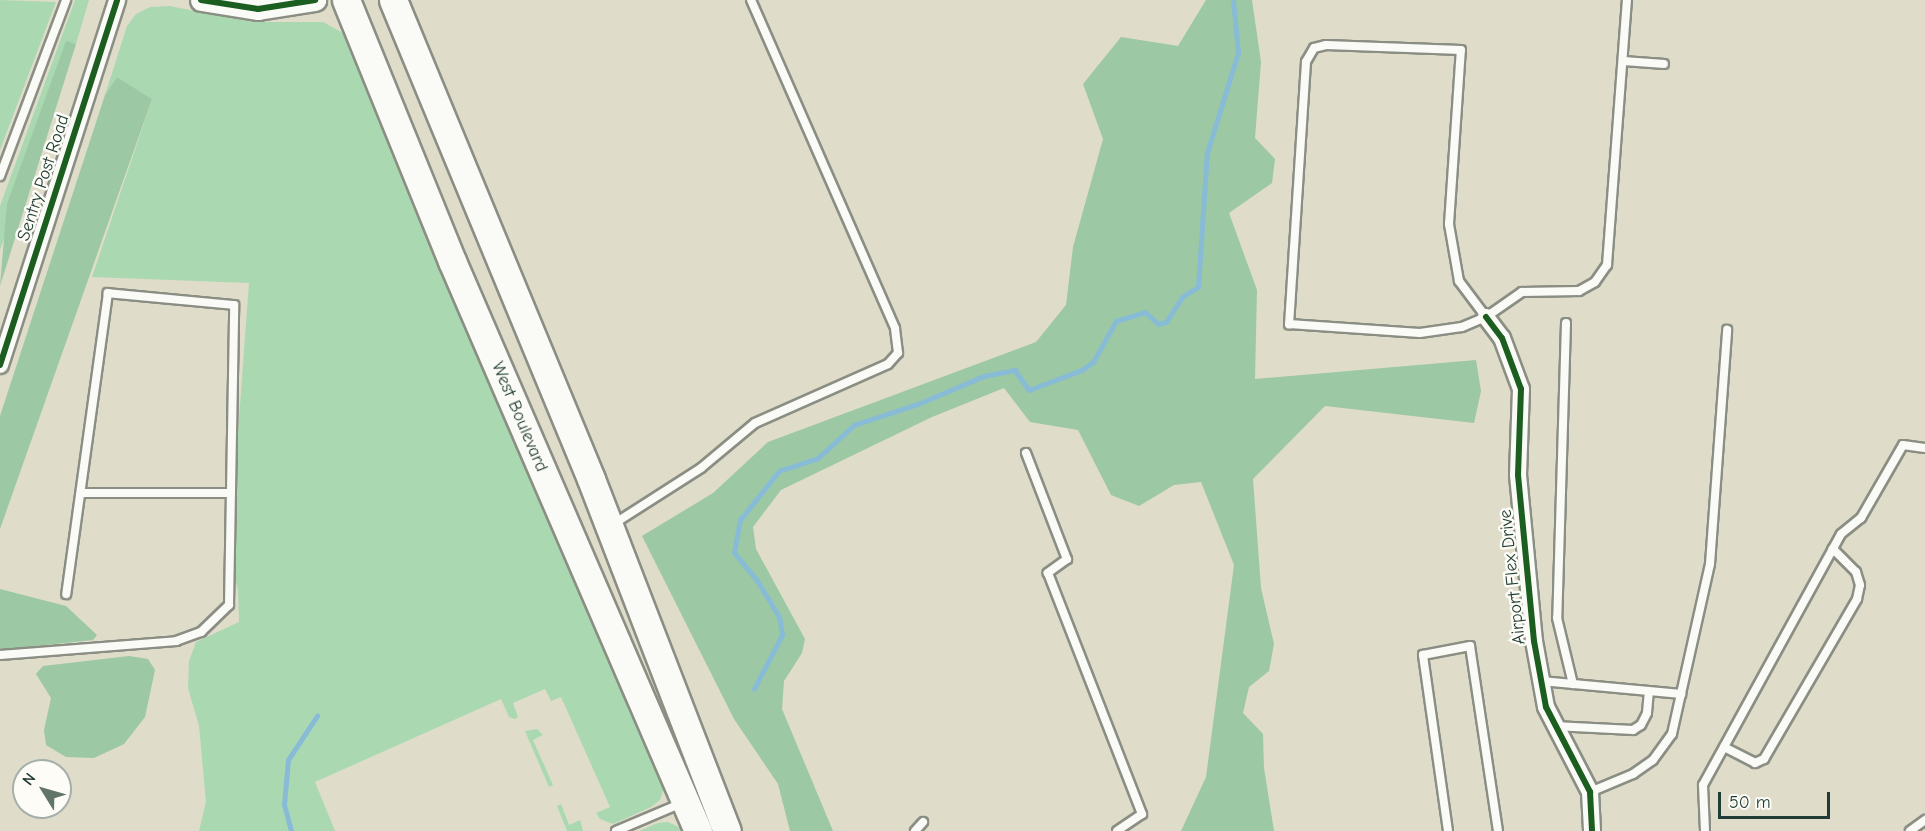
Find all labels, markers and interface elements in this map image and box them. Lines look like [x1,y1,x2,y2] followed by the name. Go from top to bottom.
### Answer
[13,112,75,244] street label: Sentry Post Road
[486,359,552,475] street label: West Boulevard
[1495,508,1531,646] street label: Airport Flex Drive
[12,759,72,819] north arrow
[19,770,40,789] text: N
[1721,780,1834,818] scale bar
[1729,792,1771,813] text: 50 m

